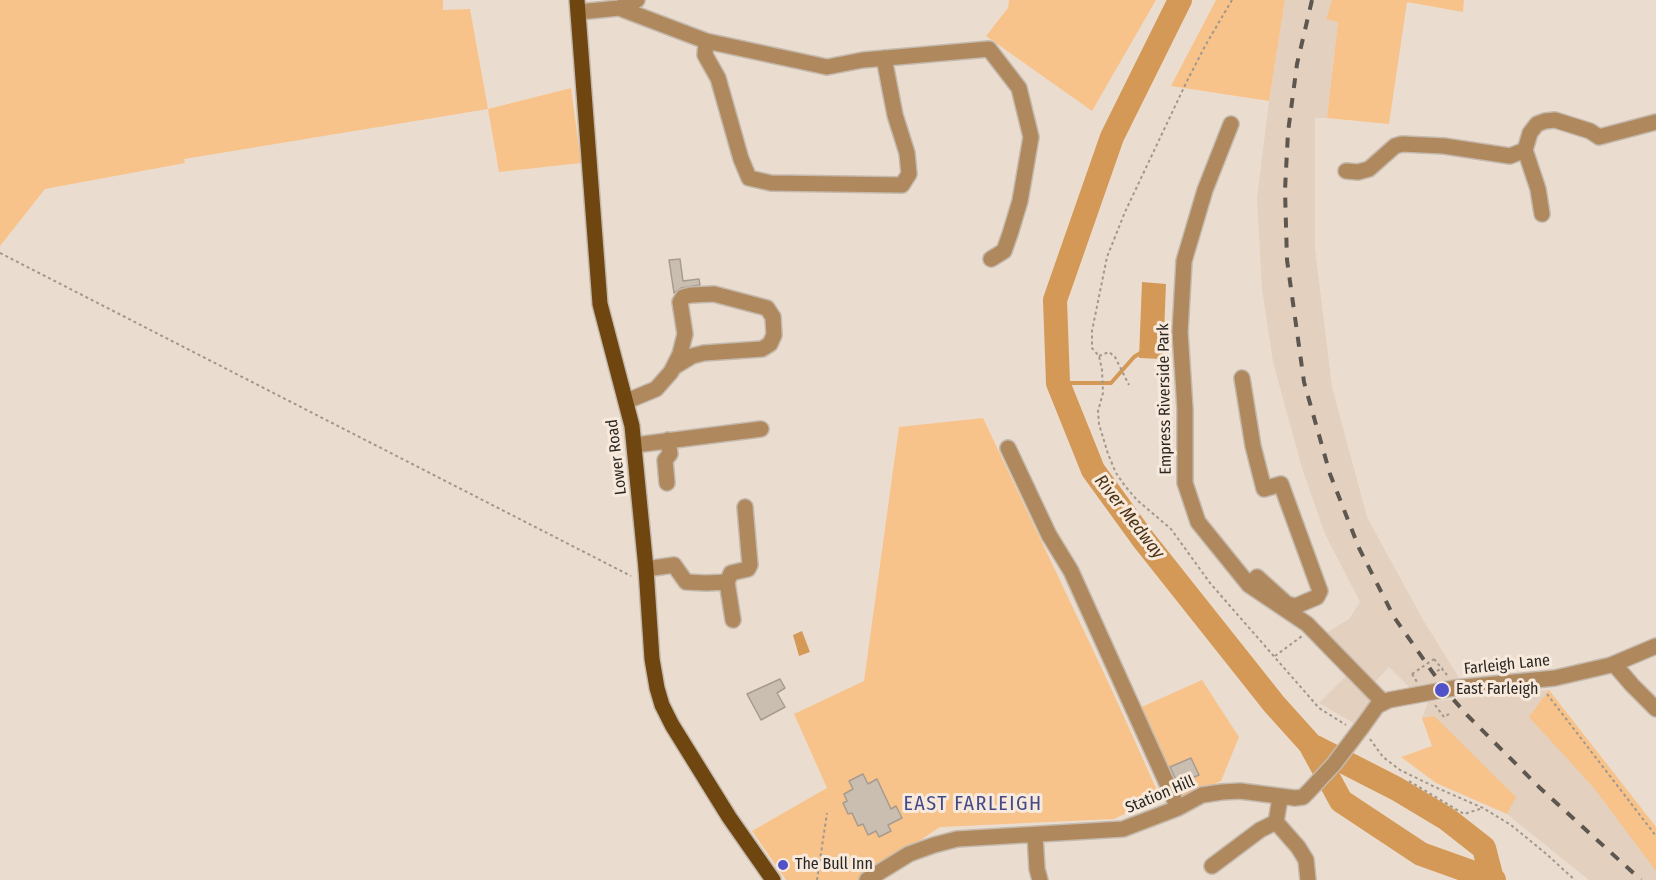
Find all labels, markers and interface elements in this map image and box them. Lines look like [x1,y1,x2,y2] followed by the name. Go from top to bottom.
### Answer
[1154,323,1176,475] street label: Empress Riverside Park
[603,418,631,496] street label: Lower Road
[1089,471,1169,563] water label: River Medway
[1463,651,1551,679] street label: Farleigh Lane
[1456,680,1538,700] place label: East Farleigh
[1433,681,1451,699] marker: East Farleigh
[1123,772,1197,818] street label: Station Hill
[903,792,1043,816] district label: EAST FARLEIGH
[795,855,873,875] place label: The Bull Inn
[776,858,790,872] marker: The Bull Inn

